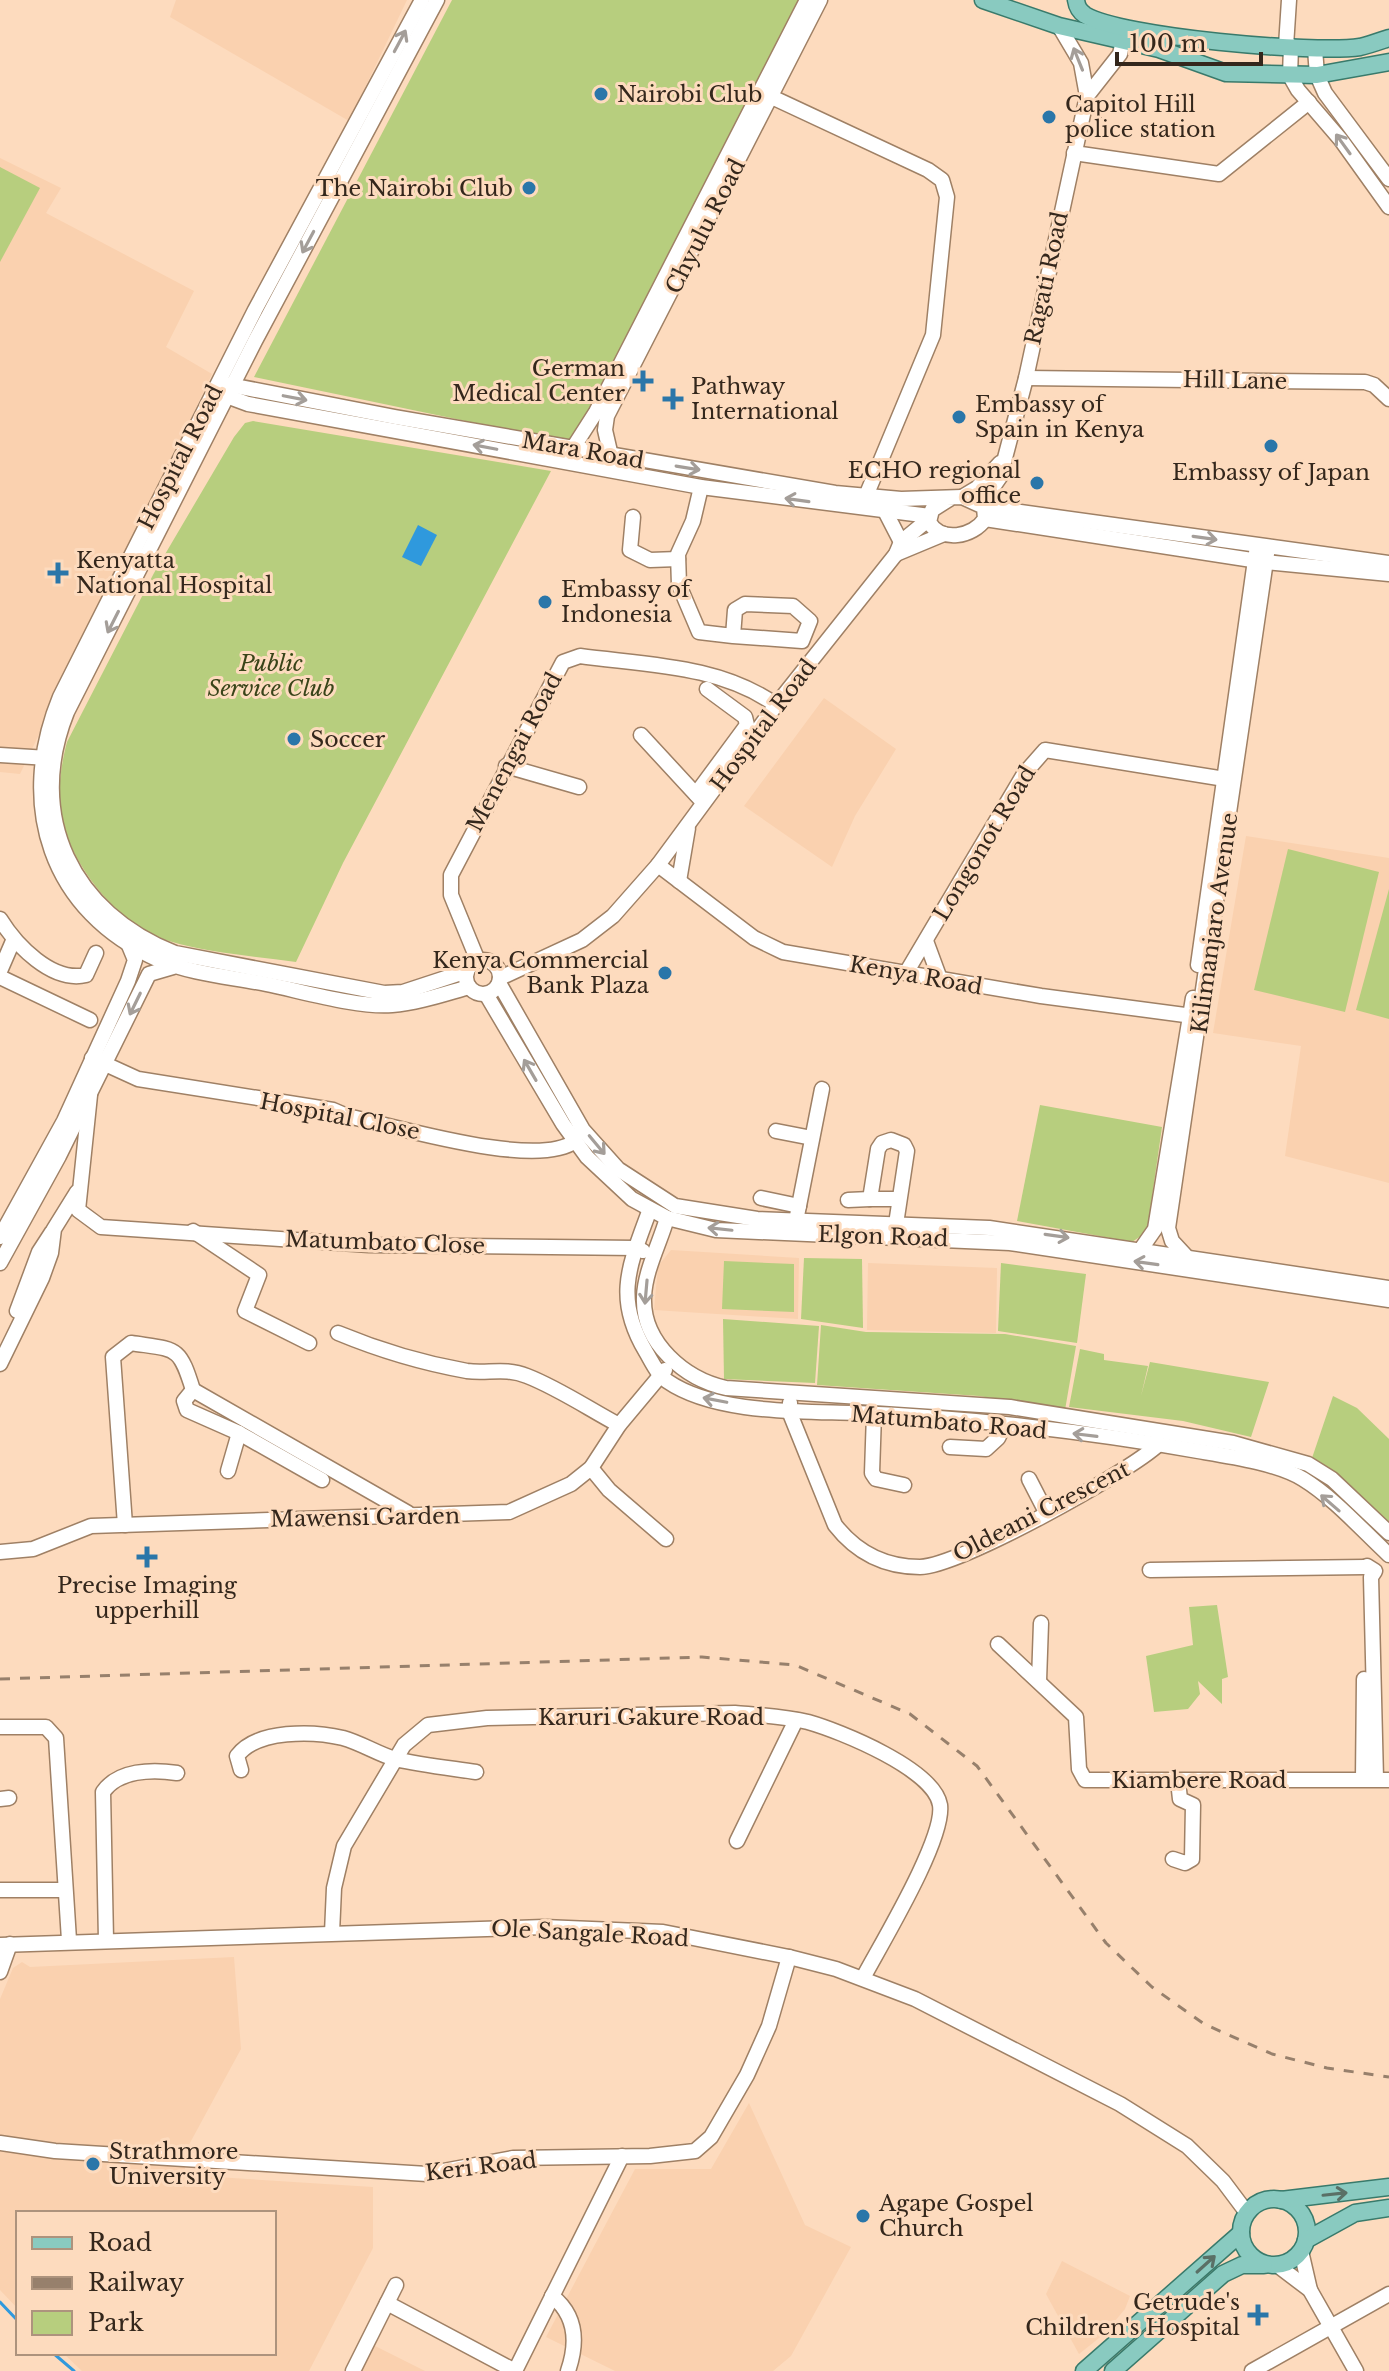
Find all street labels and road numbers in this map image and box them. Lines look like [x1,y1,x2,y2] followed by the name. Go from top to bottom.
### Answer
[660,154,751,298] street label: Chyulu Road
[1019,209,1074,347] street label: Ragati Road
[1183,366,1287,395] street label: Hill Lane
[132,380,229,534] street label: Hospital Road
[520,426,646,475] street label: Mara Road
[705,654,822,797] street label: Hospital Road
[461,668,568,837] street label: Menengai Road
[928,761,1041,926] street label: Longonot Road
[1186,811,1243,1035] street label: Kilimanjaro Avenue
[847,951,985,1001] street label: Kenya Road
[258,1088,422,1145] street label: Hospital Close
[817,1221,949,1252] street label: Elgon Road
[284,1226,485,1259] street label: Matumbato Close
[850,1400,1048,1445] street label: Matumbato Road
[948,1455,1135,1568] street label: Oldeani Crescent
[270,1502,460,1533] street label: Mawensi Garden
[538,1704,764,1731] street label: Karuri Gakure Road
[1111,1767,1287,1794] street label: Kiambere Road
[490,1915,690,1952] street label: Ole Sangale Road
[424,2146,538,2187] street label: Keri Road

